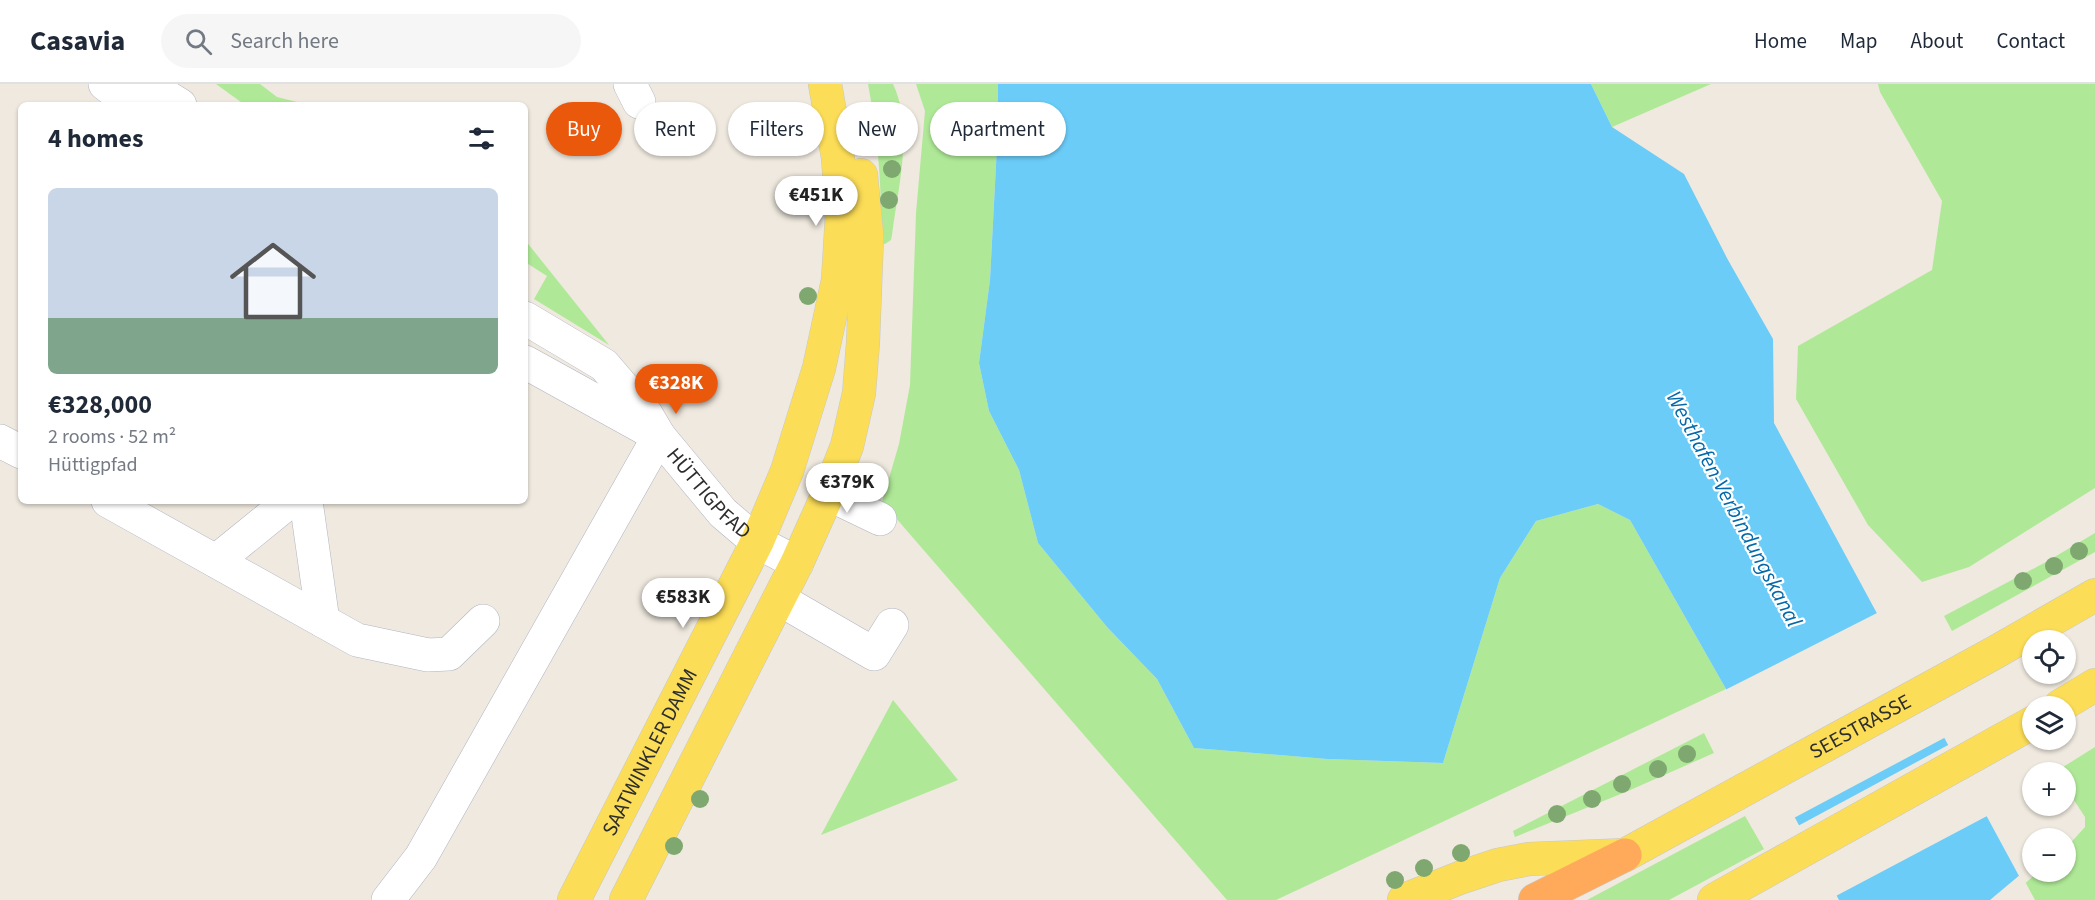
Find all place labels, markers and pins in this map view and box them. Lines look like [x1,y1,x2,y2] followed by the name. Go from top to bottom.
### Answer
[774,176,858,227] pin: €451K
[634,364,718,415] pin: €328K
[805,463,889,514] pin: €379K
[641,578,725,629] pin: €583K

